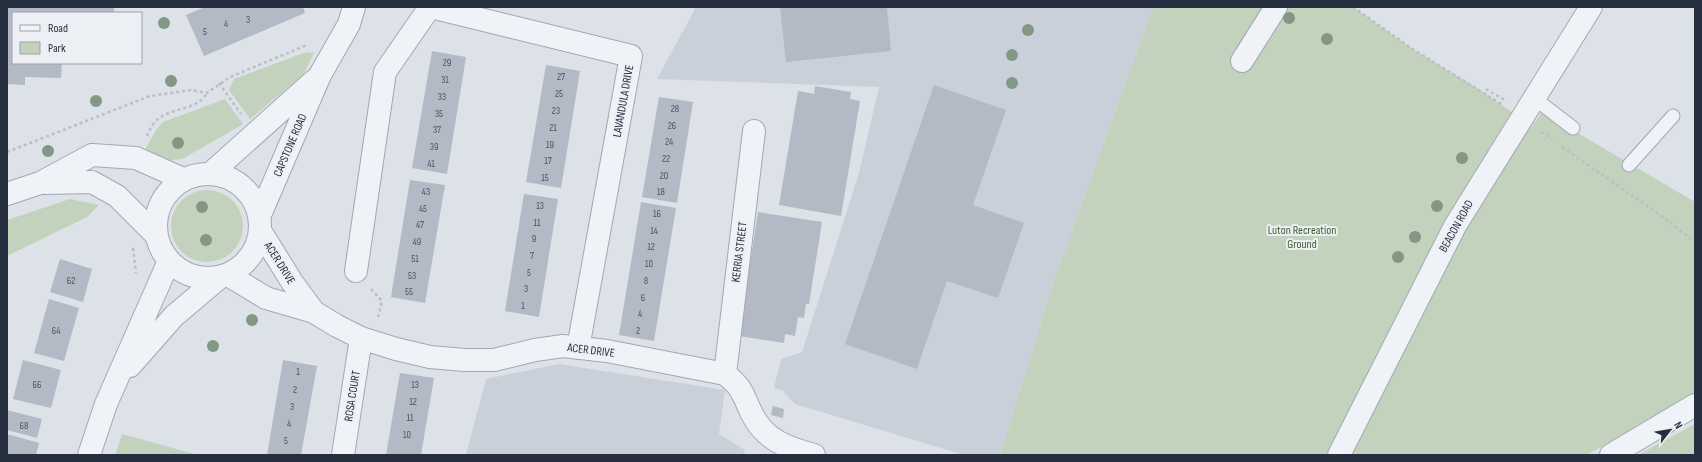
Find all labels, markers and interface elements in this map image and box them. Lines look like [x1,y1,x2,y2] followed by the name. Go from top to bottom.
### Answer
[12,12,142,64] legend
[246,14,250,26] house number: 3
[224,18,228,30] house number: 4
[48,21,68,36] text: Road
[203,26,207,38] house number: 5
[48,41,66,56] text: Park
[443,57,451,69] house number: 29
[610,64,637,138] street label: LAVANDULA DRIVE
[557,71,565,83] house number: 27
[441,74,449,86] house number: 31
[555,88,563,100] house number: 25
[438,91,446,103] house number: 33
[671,103,679,115] house number: 28
[552,105,560,117] house number: 23
[435,108,443,120] house number: 35
[270,111,310,179] street label: CAPSTONE ROAD
[668,120,676,132] house number: 26
[549,122,557,134] house number: 21
[433,124,441,136] house number: 37
[665,136,673,148] house number: 24
[546,139,554,151] house number: 19
[430,141,438,153] house number: 39
[662,153,670,165] house number: 22
[544,155,552,167] house number: 17
[427,158,435,170] house number: 41
[660,170,668,182] house number: 20
[541,172,549,184] house number: 15
[422,186,430,198] house number: 43
[657,186,665,198] house number: 18
[1436,197,1477,255] street label: BEACON ROAD
[536,200,544,212] house number: 13
[419,203,427,215] house number: 45
[653,208,661,220] house number: 16
[534,217,541,229] house number: 11
[416,219,424,231] house number: 47
[728,221,751,283] street label: KERRIA STREET
[1268,223,1336,252] park label: Luton Recreation Ground
[650,225,658,237] house number: 14
[532,233,536,245] house number: 9
[413,236,421,248] house number: 49
[260,238,299,287] street label: ACER DRIVE
[647,241,655,253] house number: 12
[530,250,534,262] house number: 7
[411,253,419,265] house number: 51
[645,258,653,270] house number: 10
[527,267,531,279] house number: 5
[408,270,416,282] house number: 53
[67,275,75,287] house number: 62
[644,275,648,287] house number: 8
[524,283,528,295] house number: 3
[405,286,413,298] house number: 55
[641,292,645,304] house number: 6
[521,300,525,312] house number: 1
[638,308,642,320] house number: 4
[52,325,60,337] house number: 64
[636,325,640,337] house number: 2
[565,340,615,361] street label: ACER DRIVE
[296,366,300,378] house number: 1
[341,369,364,423] street label: ROSA COURT
[33,379,41,391] house number: 66
[411,379,419,391] house number: 13
[293,384,297,396] house number: 2
[409,396,417,408] house number: 12
[290,401,294,413] house number: 3
[1650,410,1690,450] north arrow
[407,412,414,424] house number: 11
[287,418,291,430] house number: 4
[1671,419,1685,431] text: N
[20,420,28,432] house number: 68
[403,429,411,441] house number: 10
[284,435,288,447] house number: 5

